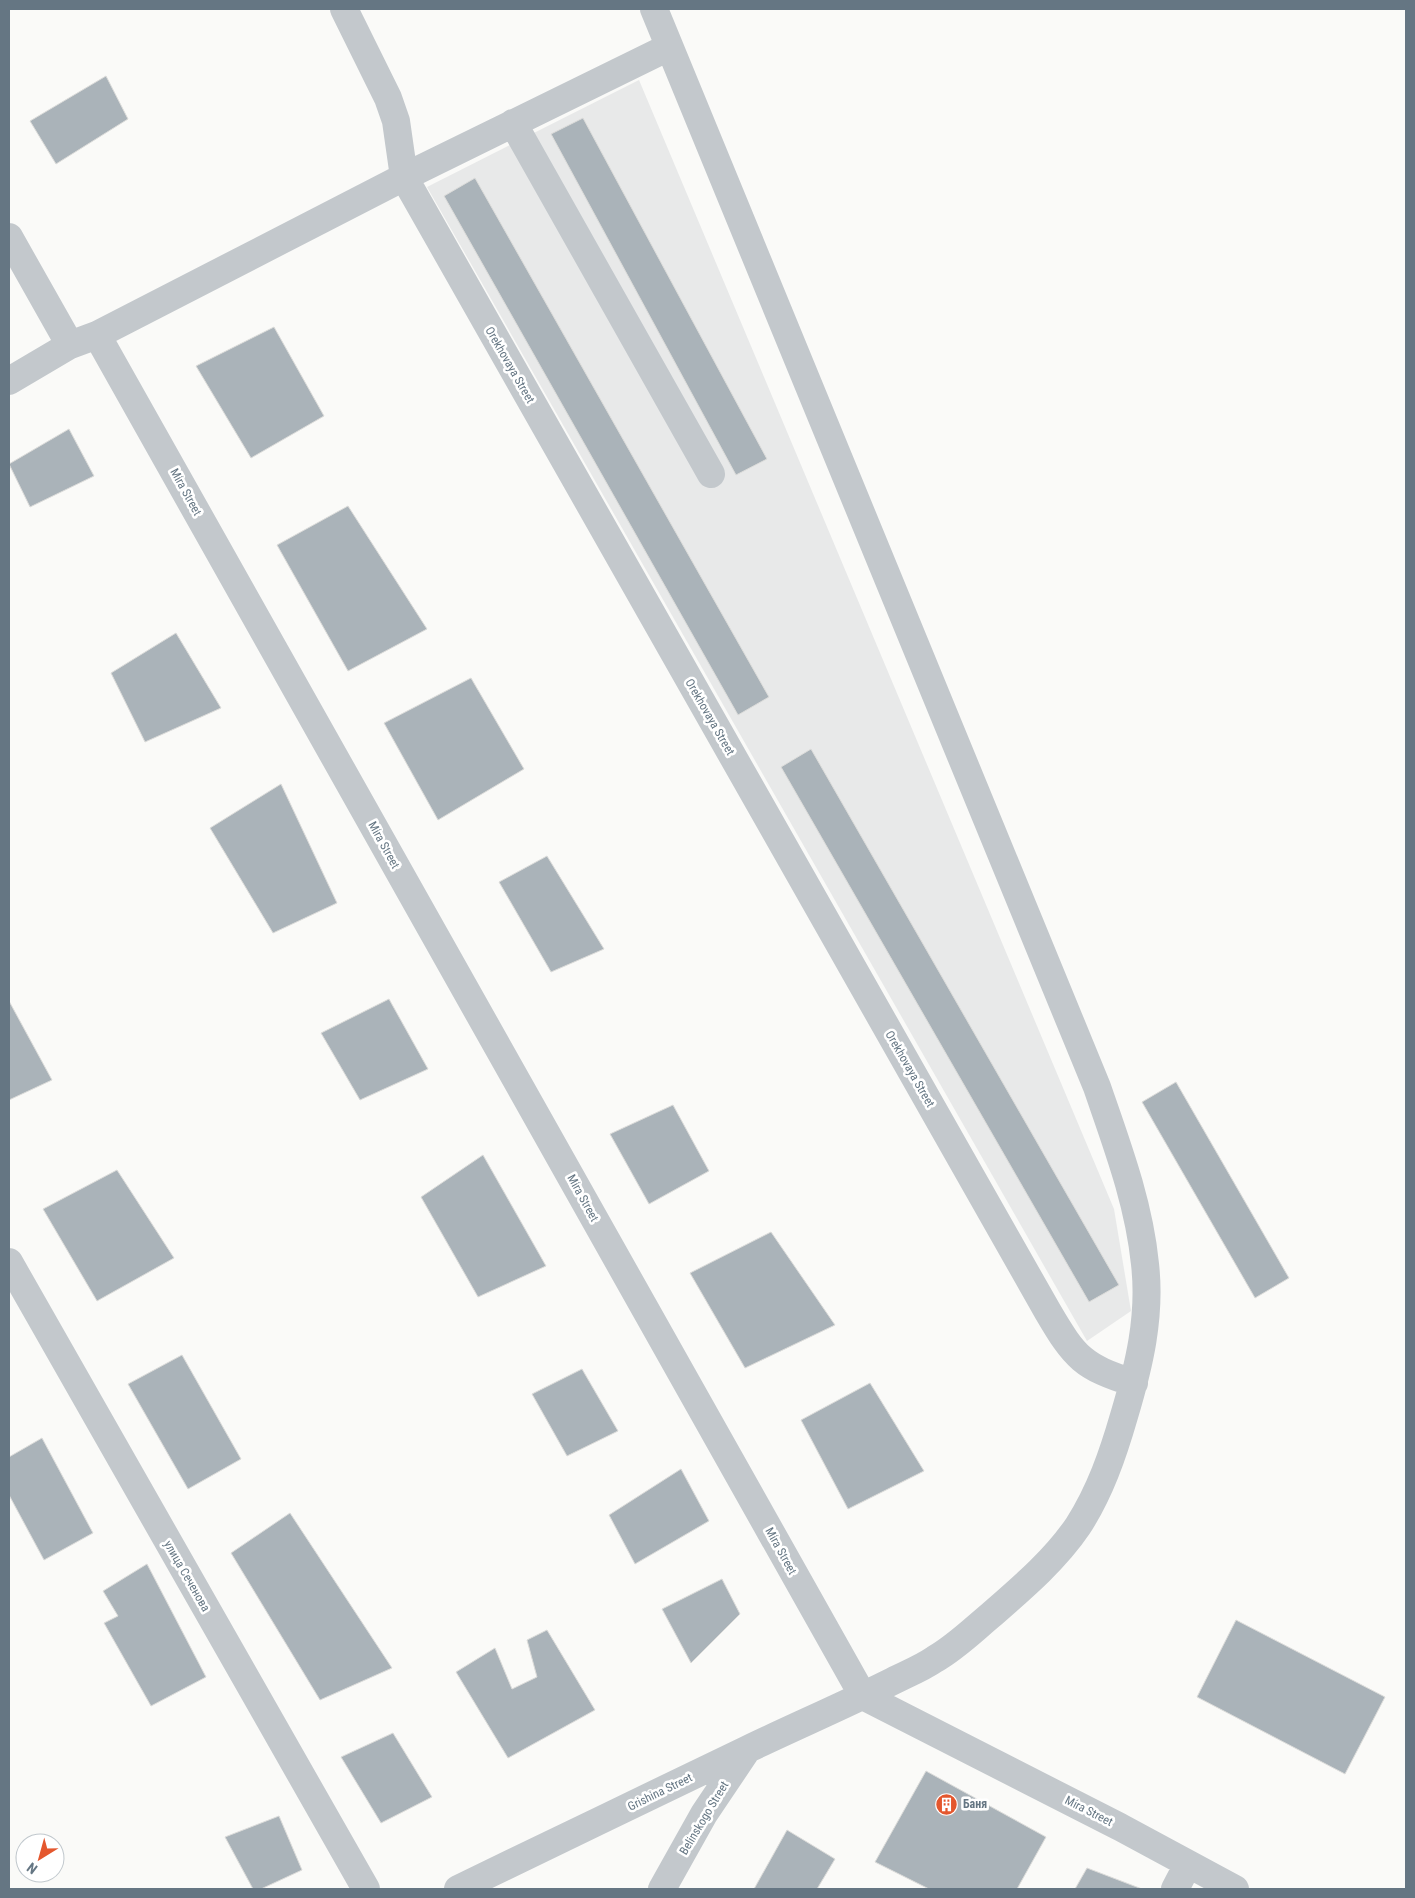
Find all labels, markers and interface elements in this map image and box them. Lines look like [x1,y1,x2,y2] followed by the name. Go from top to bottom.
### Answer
[482,324,538,406] street label: Orekhovaya Street
[167,466,205,518] street label: Mira Street
[682,676,738,758] street label: Orekhovaya Street
[365,819,403,871] street label: Mira Street
[882,1028,938,1110] street label: Orekhovaya Street
[564,1172,602,1224] street label: Mira Street
[762,1525,800,1577] street label: Mira Street
[161,1538,213,1614] street label: улица Сеченова
[625,1770,695,1814] street label: Grishina Street
[677,1778,732,1857] street label: Belinskogo Street
[935,1792,959,1816] building icon: Баня
[1063,1793,1116,1829] street label: Mira Street
[963,1797,987,1811] place label: Баня
[15,1833,65,1883] north arrow
[24,1859,40,1877] text: N

